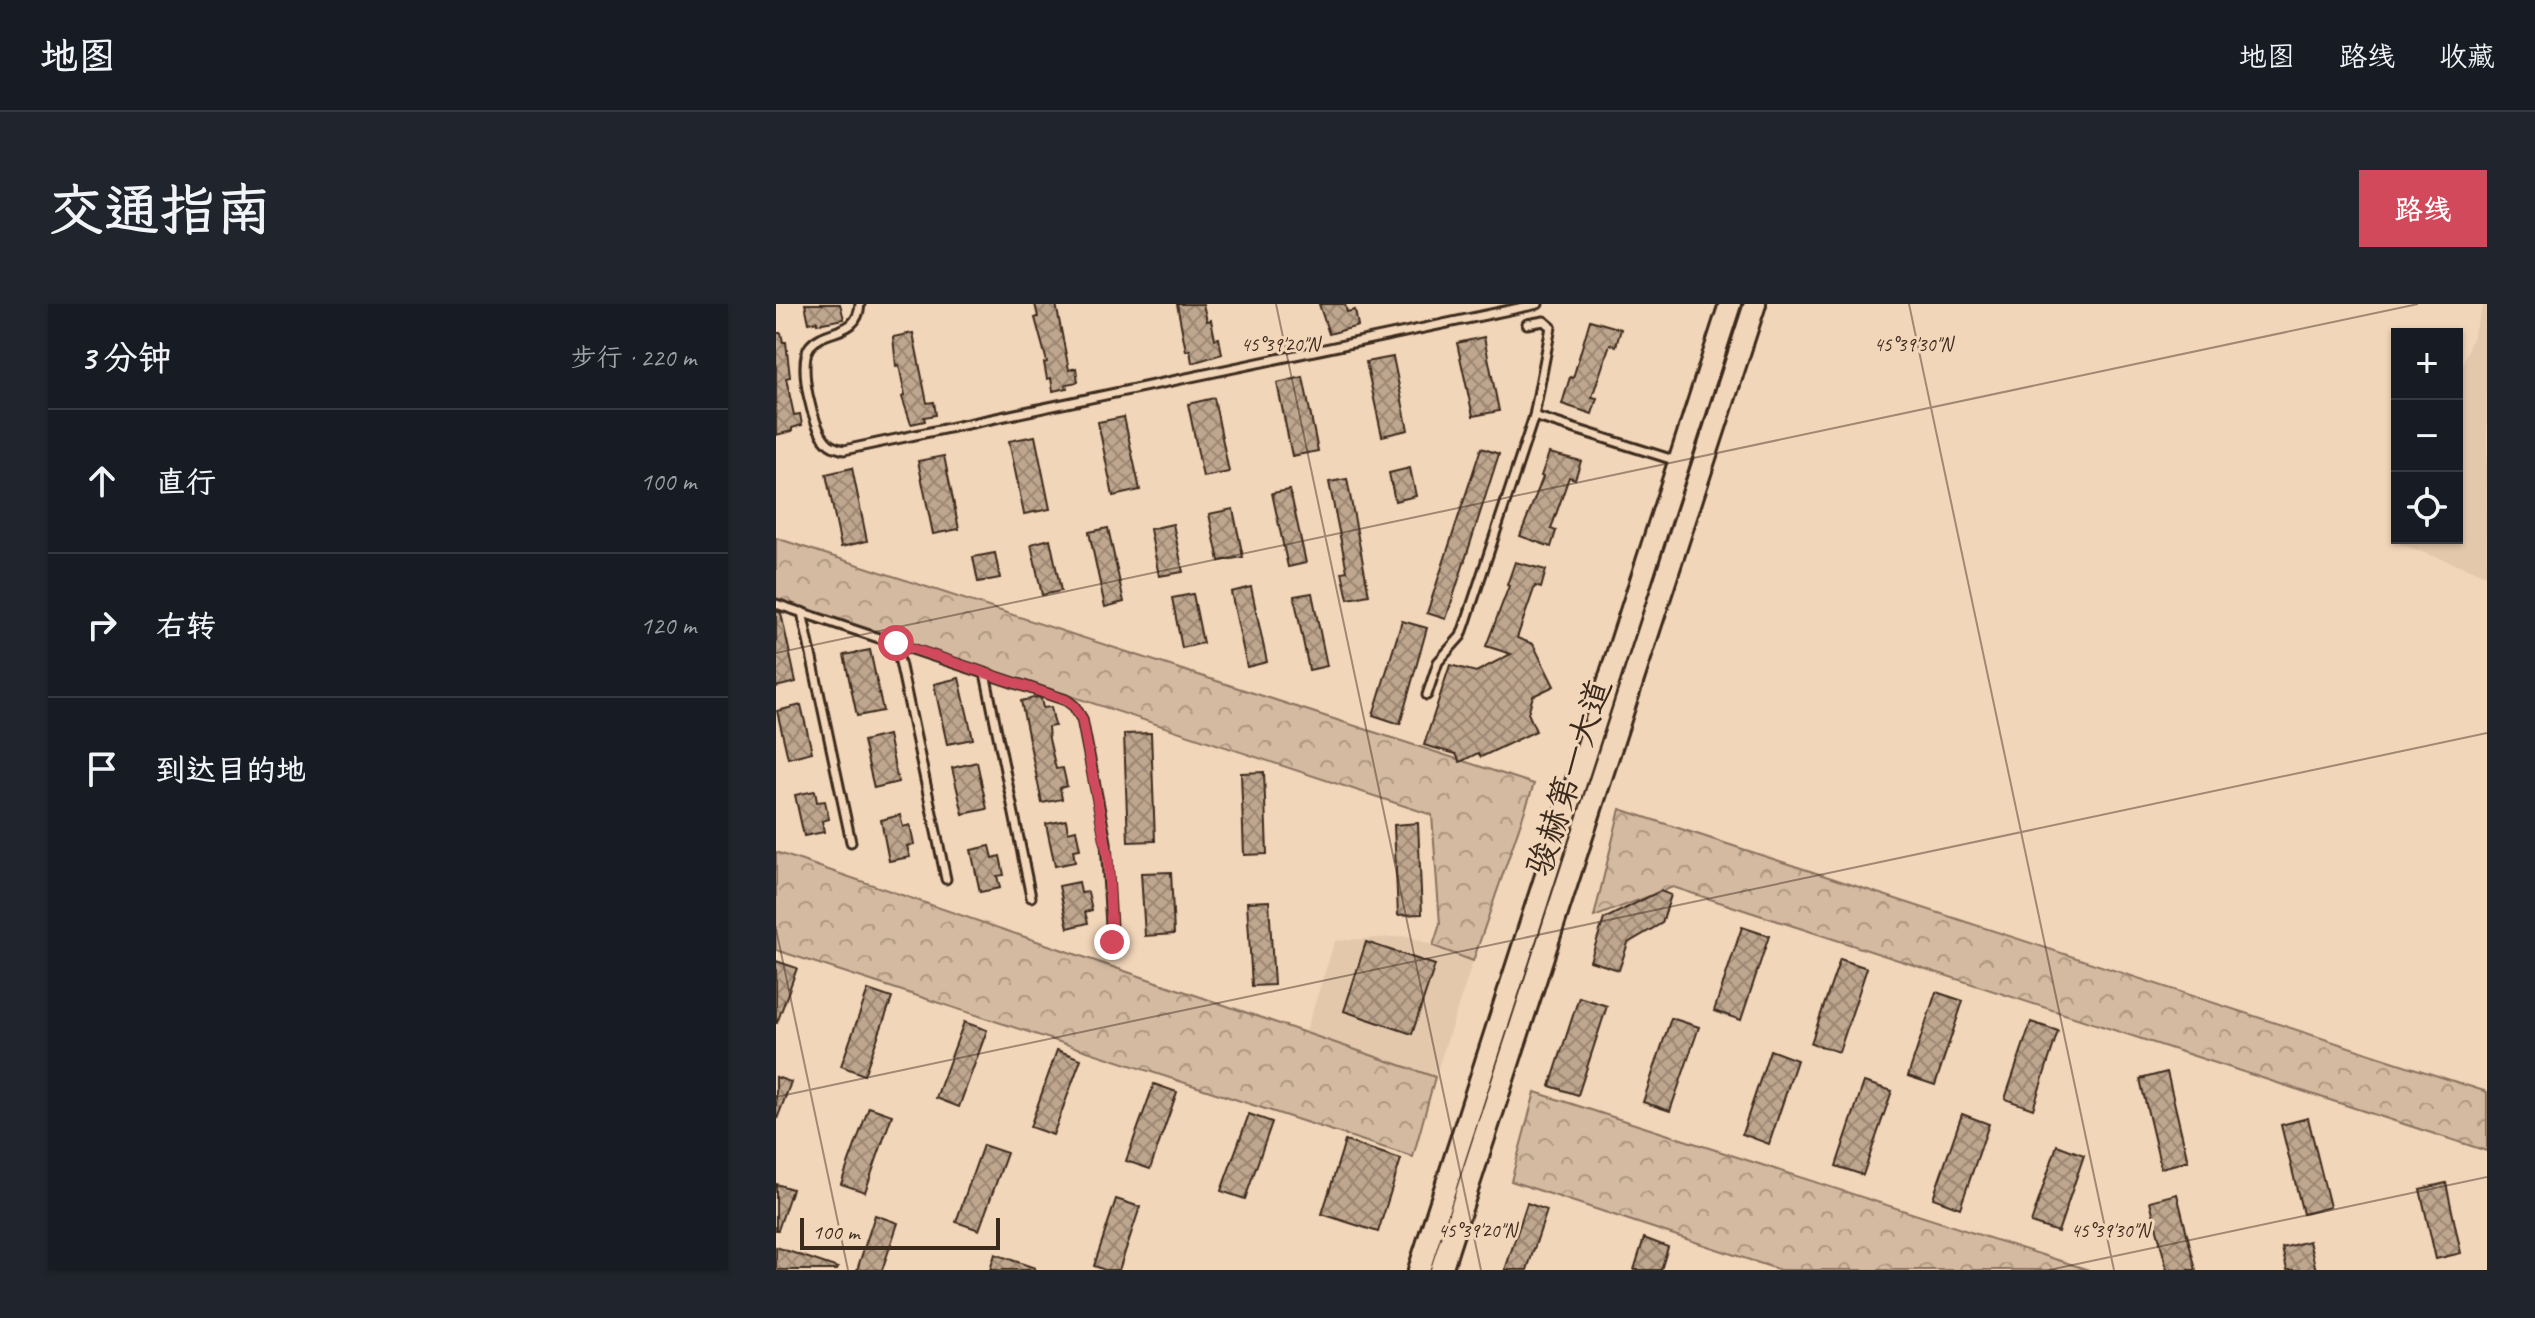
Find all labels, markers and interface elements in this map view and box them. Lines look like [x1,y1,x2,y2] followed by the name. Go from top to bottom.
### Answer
[40,33,116,80] text: 地图
[2239,39,2295,74] text: 地图
[2339,39,2395,74] text: 路线
[2439,39,2495,74] text: 收藏
[2359,170,2487,247] button: 路线
[48,175,272,246] text: 交通指南
[2391,328,2463,544] map controls
[2391,328,2463,400] button: +
[1241,332,1322,357] text: 45°39'20"N
[1874,332,1955,357] text: 45°39'30"N
[80,336,172,379] text: 3 分钟
[571,341,696,374] text: 步行 · 220 m
[2391,400,2463,472] button: −
[80,459,124,503] icon: ahead
[156,463,216,501] text: 直行
[640,465,696,498] text: 100 m
[2391,472,2463,544] button: locate
[80,603,124,647] icon: right
[156,607,216,645] text: 右转
[640,609,696,642] text: 120 m
[878,625,914,661] route start
[1517,674,1620,881] street label: 骏赫第一大道
[80,747,124,791] icon: arrive
[156,751,306,789] text: 到达目的地
[1094,924,1130,960] route end
[800,1214,1000,1250] scale bar
[812,1218,859,1246] text: 100 m
[1438,1218,1519,1243] text: 45°39'20"N
[2071,1218,2152,1243] text: 45°39'30"N

